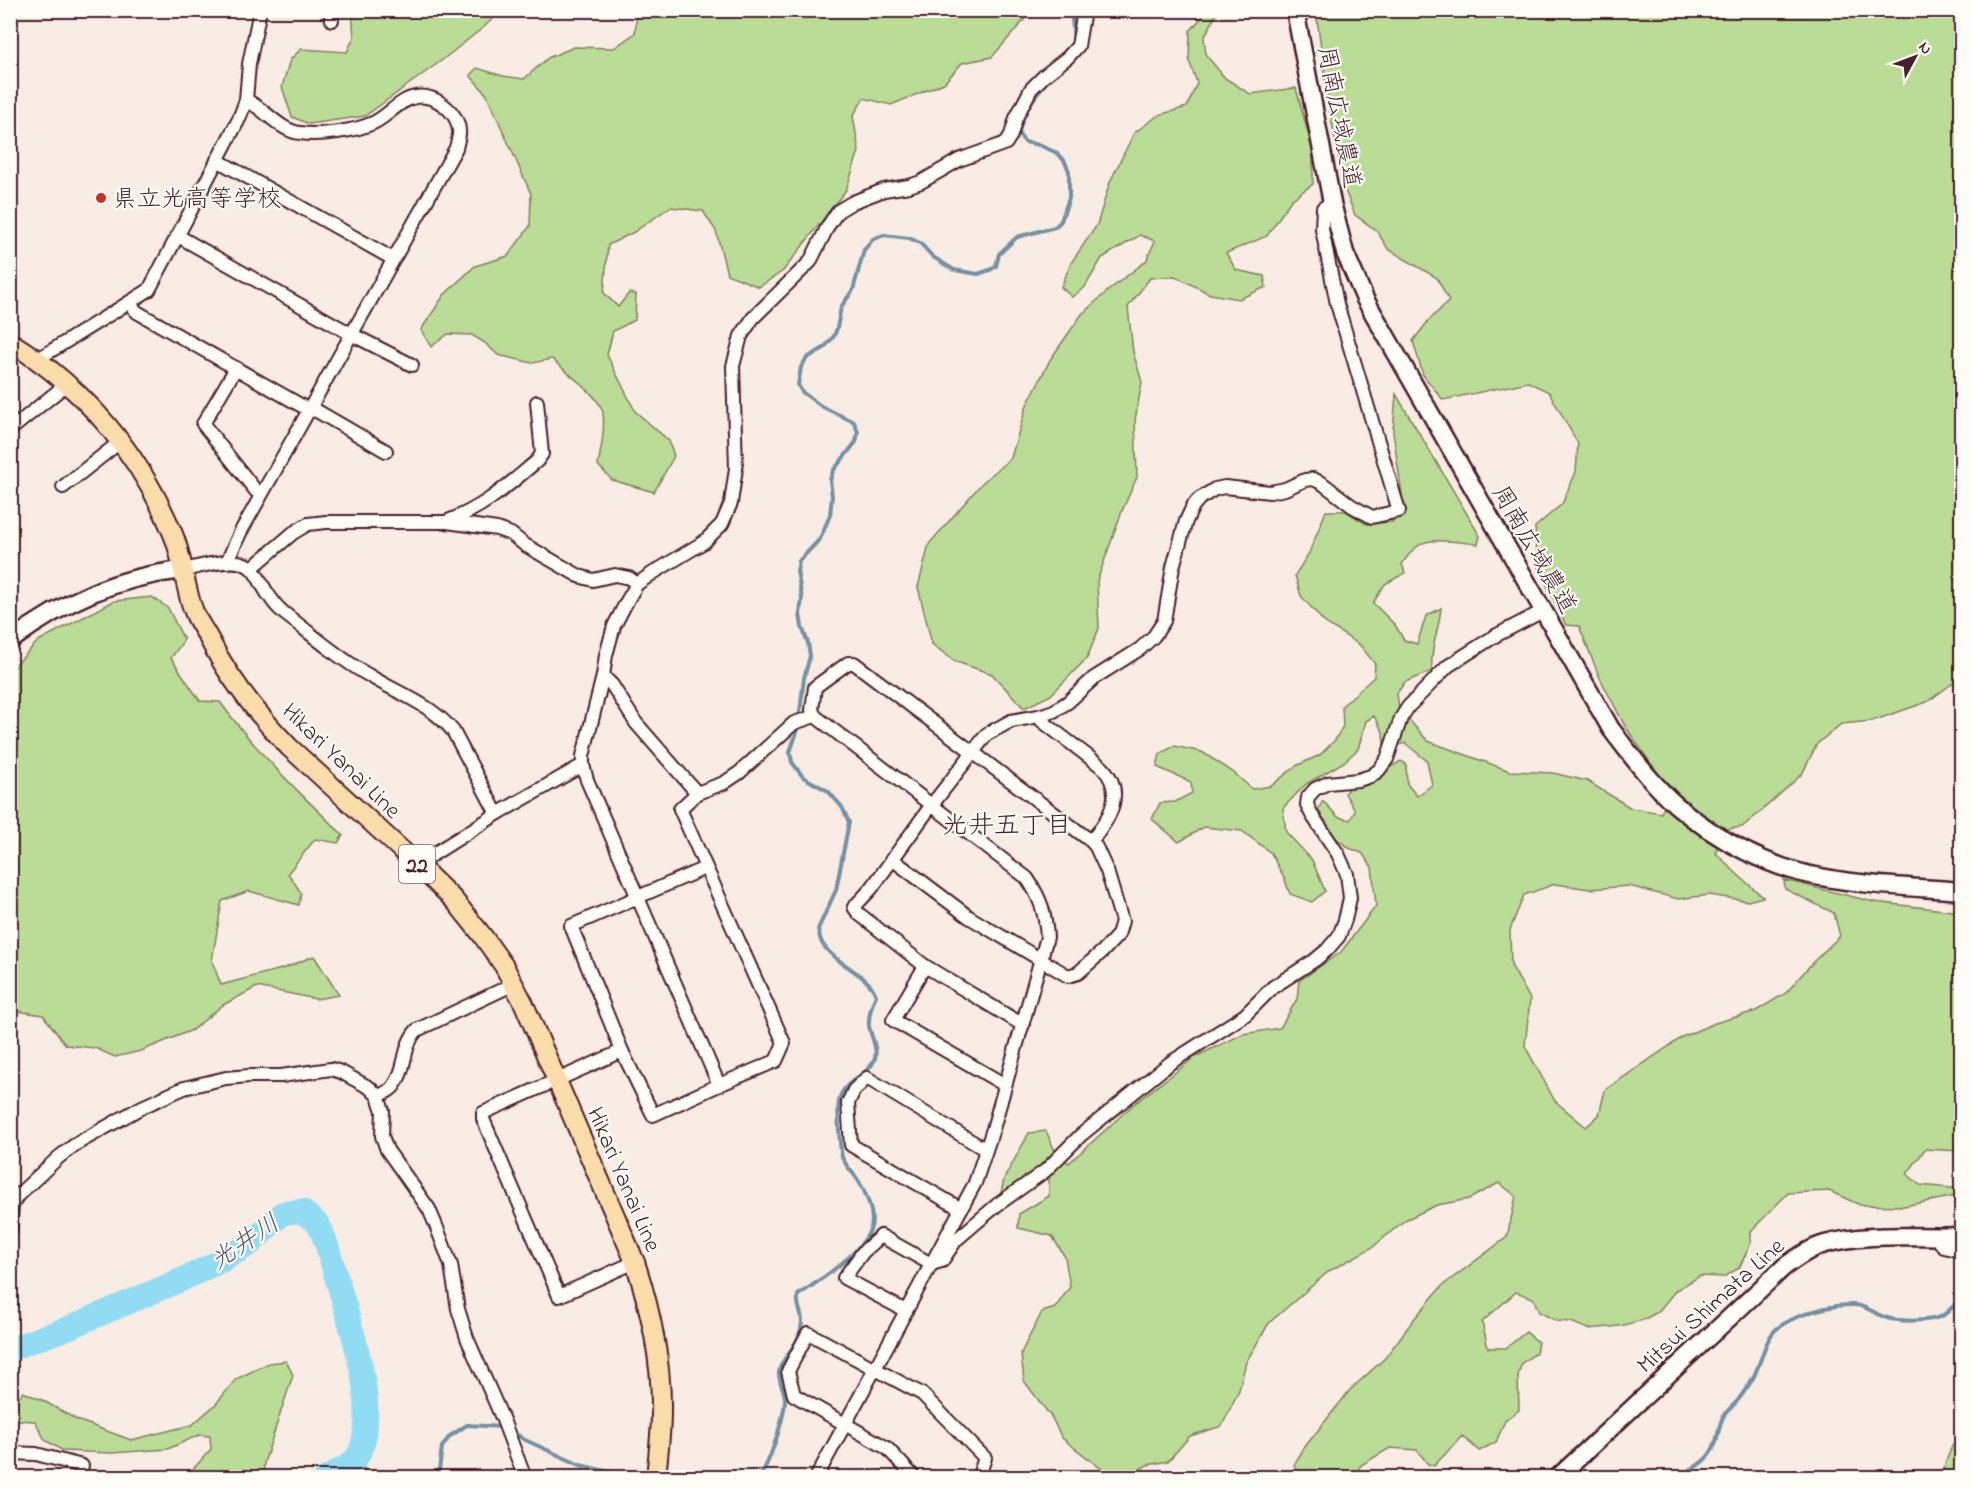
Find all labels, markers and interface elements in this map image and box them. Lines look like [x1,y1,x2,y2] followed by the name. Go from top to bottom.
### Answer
[1885,27,1945,87] north arrow
[1912,37,1938,61] text: N
[1307,43,1368,191] street label: 周南広域農道
[113,183,281,218] place label: 県立光高等学校
[94,191,108,205] marker: 県立光高等学校
[1482,479,1584,621] street label: 周南広域農道
[273,696,408,828] street label: Hikari Yanai Line
[942,808,1072,846] district label: 光井五丁目
[399,845,435,883] road number: 22
[576,1102,669,1258] street label: Hikari Yanai Line
[203,1206,289,1281] water label: 光井川
[1630,1231,1794,1383] street label: Mitsui Shimata Line

